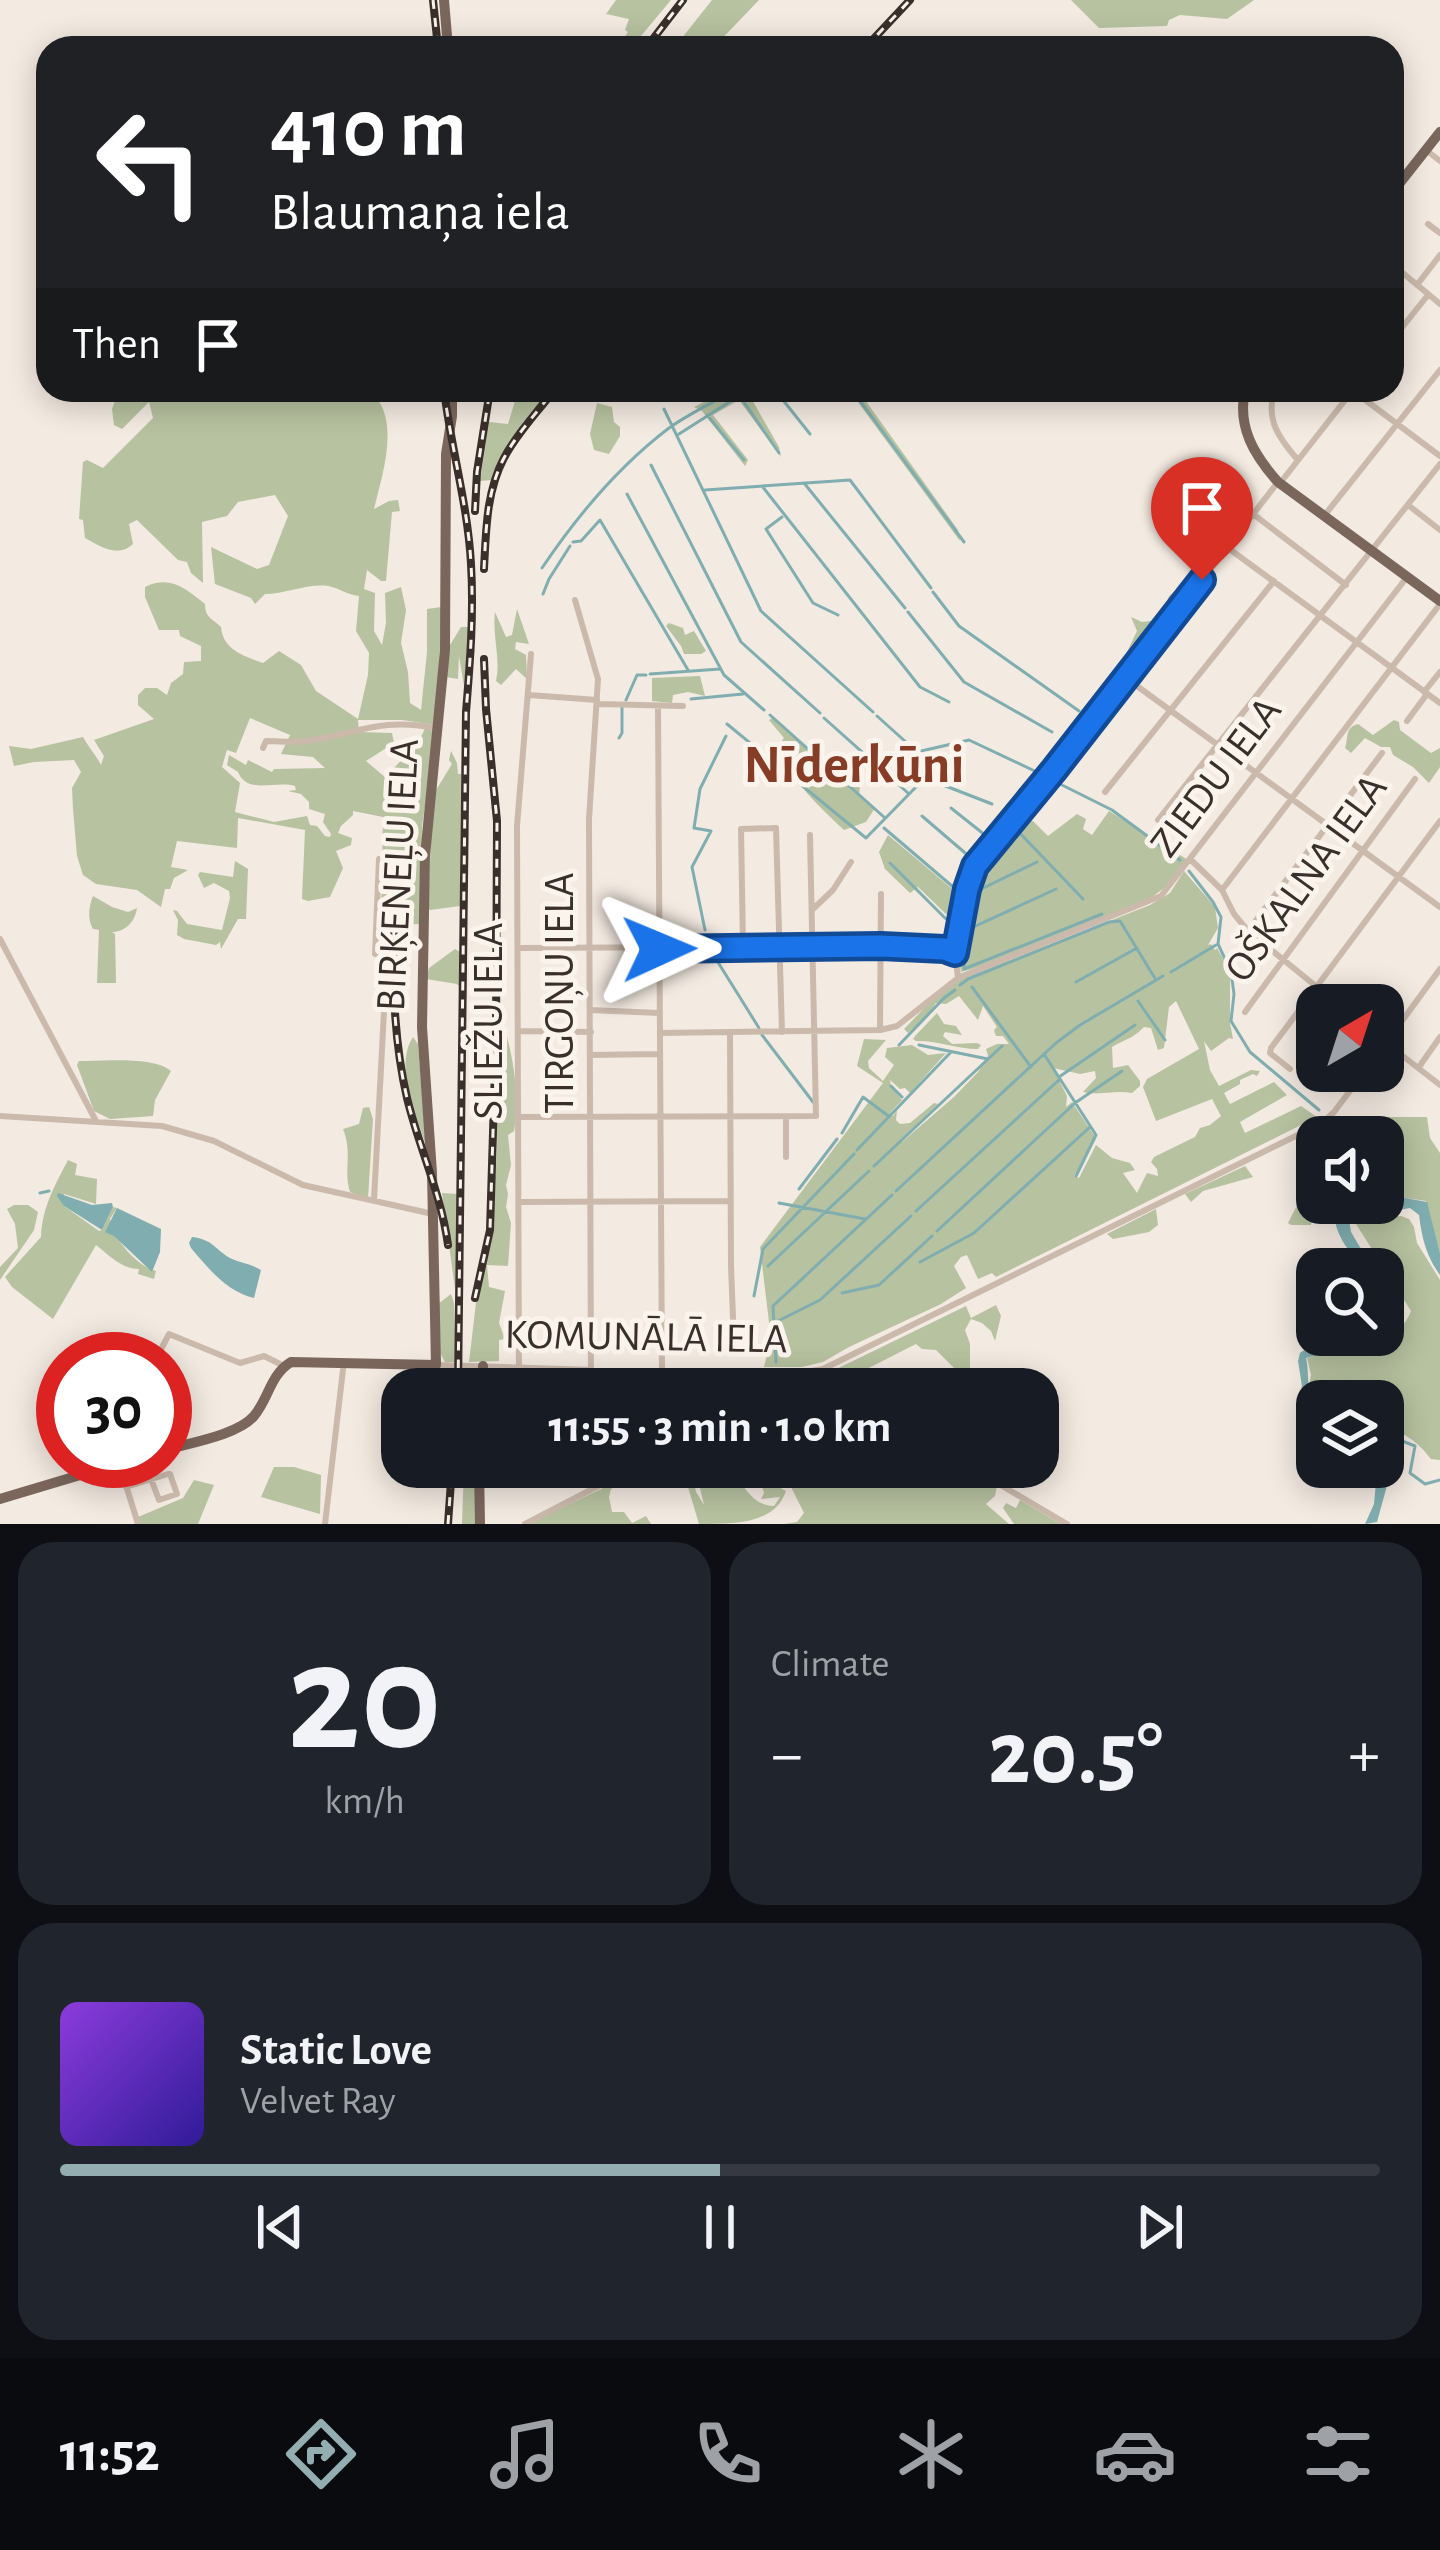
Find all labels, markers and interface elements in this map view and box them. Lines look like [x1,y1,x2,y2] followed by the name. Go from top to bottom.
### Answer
[72,84,228,240] icon: left
[270,88,467,172] text: 410 m
[270,186,570,240] text: Blaumaņa iela
[185,312,251,378] icon: arrive
[72,322,161,367] text: Then
[1151,457,1253,580] pin
[1169,475,1235,541] icon: arrive
[1143,690,1289,864] street label: ZIEDU IELA
[370,737,429,1013] street label: BIRĶENEĻU IELA
[743,739,965,793] district label: Nīderkūni
[1215,765,1395,989] street label: OŠKALNA IELA
[539,872,584,1114] street label: TIRGOŅU IELA
[596,886,722,1012] position arrow
[465,922,510,1120] street label: SLIEŽU IELA
[1296,984,1404,1092] north arrow
[1296,984,1404,1488] map controls
[1296,1116,1404,1224] button: sound
[1296,1248,1404,1356] button: search
[504,1313,788,1360] street label: KOMUNĀLĀ IELA
[36,1332,192,1488] speed limit sign: 30
[1296,1380,1404,1488] button: layers
[549,1405,891,1450] text: 11:55 · 3 min · 1.0 km
[287,1622,442,1778] text: 20
[771,1645,889,1684] text: Climate
[988,1710,1163,1800] text: 20.5°
[771,1722,803,1788] text: −
[1348,1722,1380,1788] text: +
[324,1782,405,1821] text: km/h
[240,2028,432,2073] text: Static Love
[240,2082,396,2121] text: Velvet Ray
[247,2194,313,2260] icon: previous
[687,2194,753,2260] icon: pause
[1127,2194,1193,2260] icon: next
[279,2412,363,2496] icon: directions
[483,2412,567,2496] icon: music
[686,2412,770,2496] icon: phone
[889,2412,973,2496] icon: climate
[1093,2412,1177,2496] icon: car
[1296,2412,1380,2496] icon: filters
[60,2427,160,2481] text: 11:52

